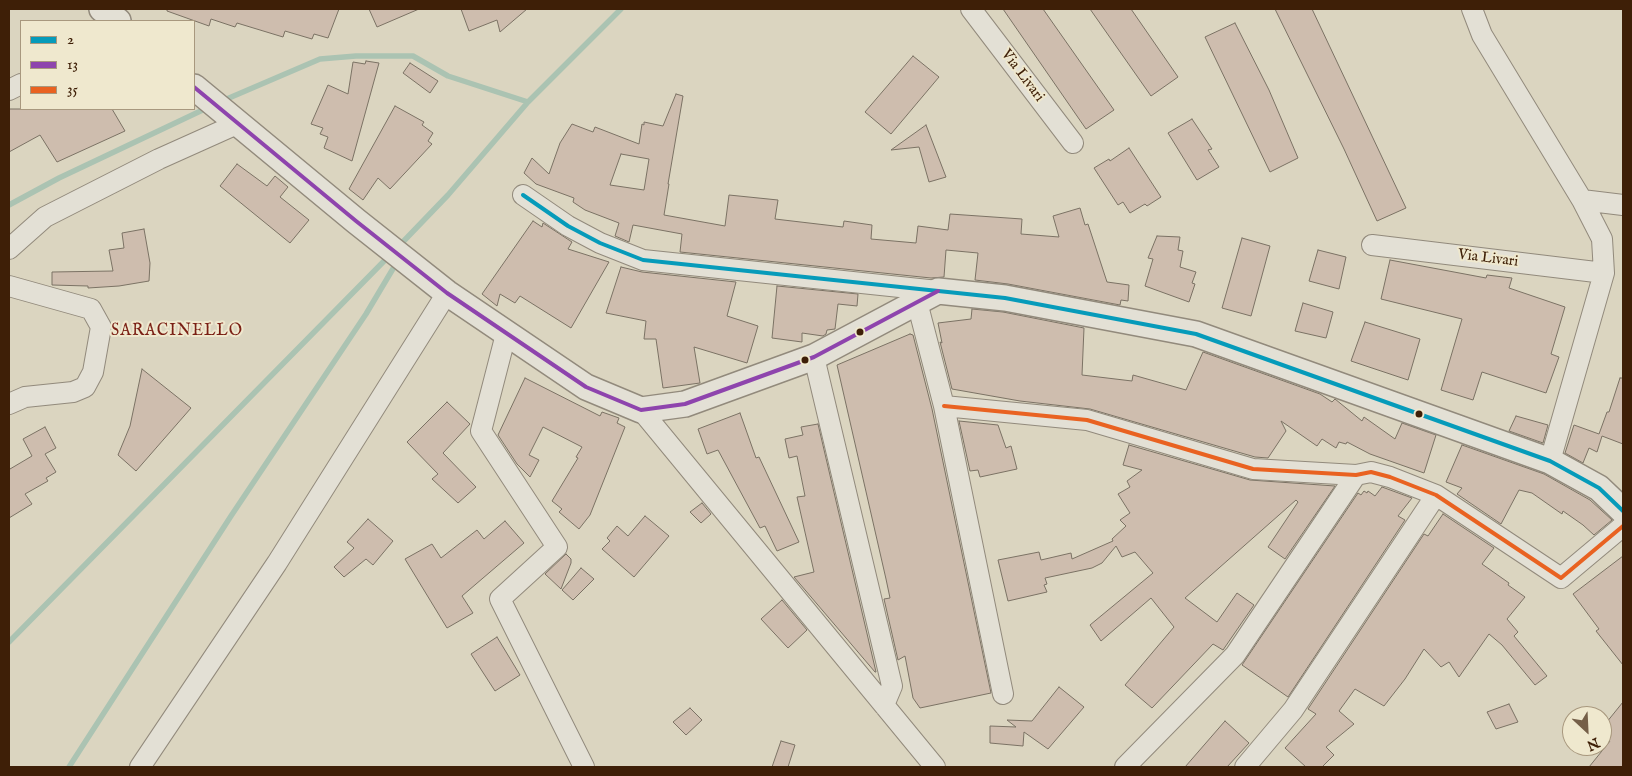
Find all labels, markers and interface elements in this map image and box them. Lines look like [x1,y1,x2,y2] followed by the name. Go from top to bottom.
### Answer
[20,20,195,110] legend
[67,30,74,49] text: 2
[997,46,1047,106] street label: Via Livari
[67,55,78,74] text: 13
[67,80,78,99] text: 35
[1457,246,1519,272] street label: Via Livari
[110,322,244,342] district label: SARACINELLO
[855,327,865,337] unlabelled marker
[800,355,810,365] unlabelled marker
[1414,409,1424,419] unlabelled marker
[1562,706,1612,756] north arrow
[1584,733,1602,754] text: N

